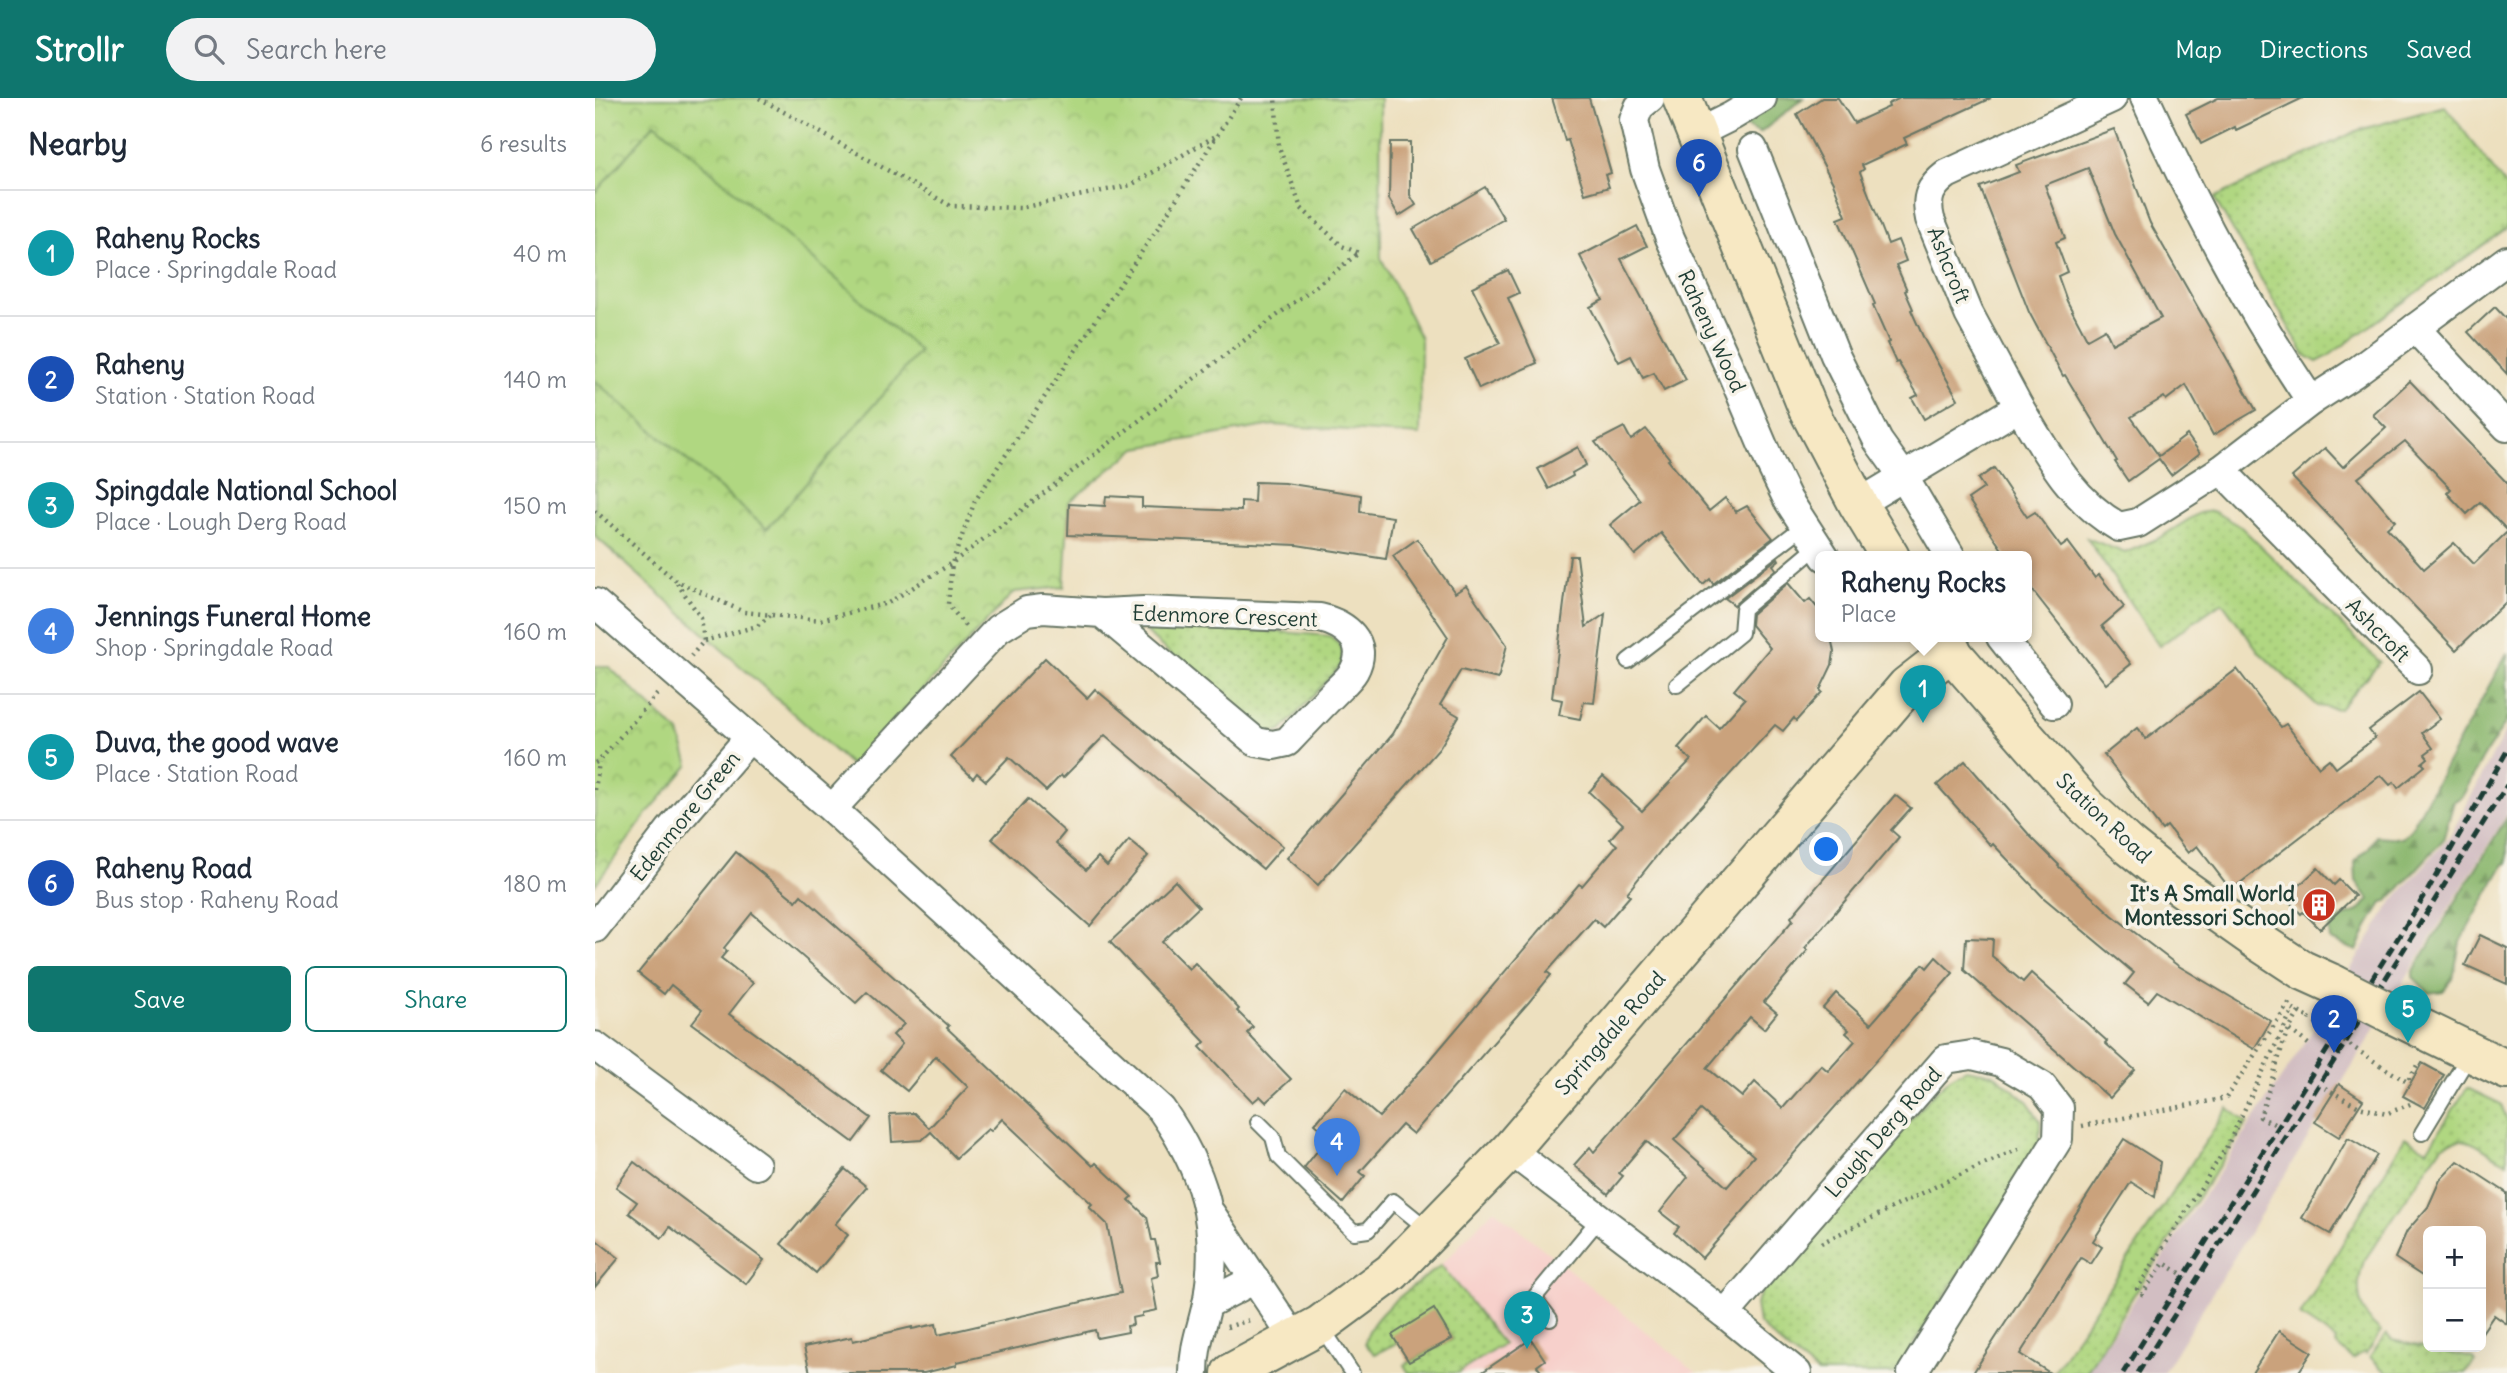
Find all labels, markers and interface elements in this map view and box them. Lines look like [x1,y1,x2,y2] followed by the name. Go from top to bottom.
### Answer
[166,18,656,81] search box
[35,28,124,70] text: Strollr
[190,30,228,68] icon: search
[246,33,387,66] text: Search here
[2175,34,2222,64] text: Map
[2260,34,2368,64] text: Directions
[2406,34,2472,64] text: Saved
[28,125,128,163] text: Nearby
[480,129,567,158] text: 6 results
[1676,139,1722,197] pin: 6
[95,222,260,255] text: Raheny Rocks
[1922,223,1976,307] street label: Ashcroft
[46,239,56,268] text: 1
[513,239,567,268] text: 40 m
[95,255,337,284] text: Place · Springdale Road
[1672,265,1752,397] street label: Raheny Wood
[95,348,185,381] text: Raheny
[45,365,57,394] text: 2
[504,365,567,394] text: 140 m
[95,381,315,410] text: Station · Station Road
[95,474,397,507] text: Spingdale National School
[44,491,58,520] text: 3
[504,491,567,520] text: 150 m
[95,507,347,536] text: Place · Lough Derg Road
[1815,551,2032,642] popup
[1841,566,2006,599] text: Raheny Rocks
[2340,592,2416,668] street label: Ashcroft
[1132,599,1318,633] street label: Edenmore Crescent
[1841,599,1896,628] text: Place
[95,600,371,633] text: Jennings Funeral Home
[44,617,58,646] text: 4
[504,617,567,646] text: 160 m
[95,633,333,662] text: Shop · Springdale Road
[1900,665,1946,723] pin: 1
[95,726,339,759] text: Duva, the good wave
[44,743,58,772] text: 5
[504,743,567,772] text: 160 m
[624,745,746,887] street label: Edenmore Green
[95,759,299,788] text: Place · Station Road
[2051,767,2157,869] street label: Station Road
[1809,832,1843,866] your location
[95,852,252,885] text: Raheny Road
[44,869,58,898] text: 6
[504,869,567,898] text: 180 m
[2124,880,2296,931] place label: It's A Small World Montessori School
[95,885,339,914] text: Bus stop · Raheny Road
[2300,886,2338,924] building icon: It's A Small World Montessori School
[1549,965,1671,1101] street label: Springdale Road
[28,966,291,1032] button: Save
[305,966,567,1032] button: Share
[2385,985,2431,1043] pin: 5
[2311,995,2357,1053] pin: 2
[1819,1061,1947,1203] street label: Lough Derg Road
[1314,1118,1360,1176] pin: 4
[2423,1226,2486,1352] map controls
[2423,1226,2486,1289] button: +
[2423,1289,2486,1352] button: −
[1504,1291,1550,1349] pin: 3

